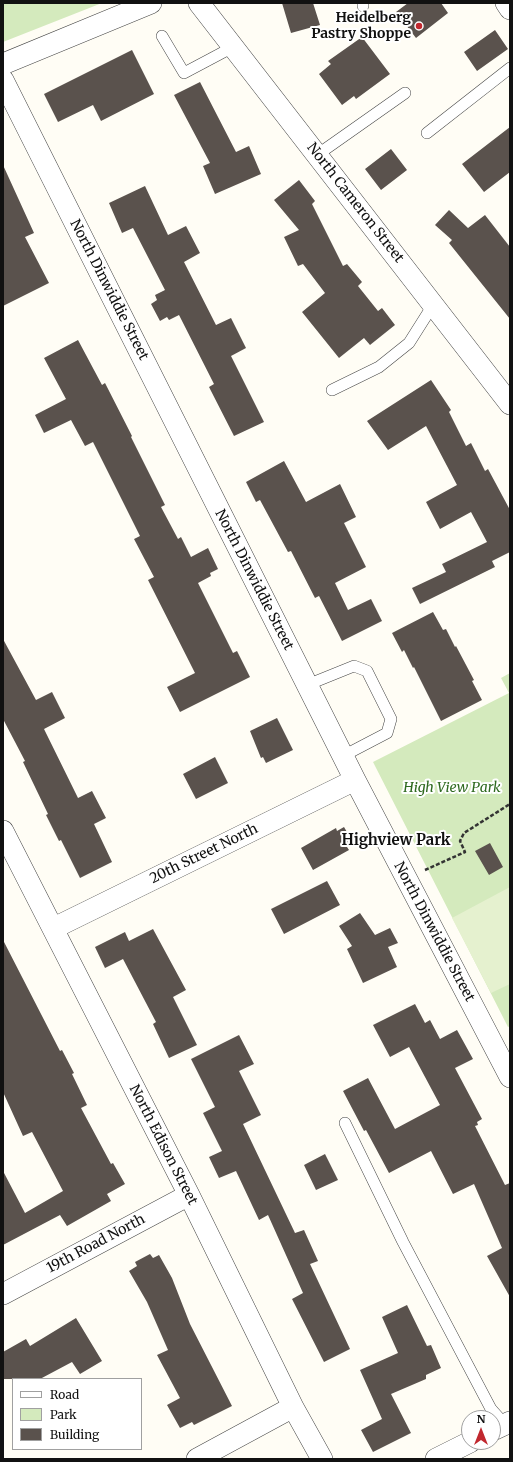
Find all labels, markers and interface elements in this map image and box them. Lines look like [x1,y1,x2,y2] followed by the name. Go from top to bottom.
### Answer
[311,10,411,42] place label: Heidelberg Pastry Shoppe
[414,21,424,31] marker: Heidelberg Pastry Shoppe
[303,140,407,266] street label: North Cameron Street
[66,217,152,363] street label: North Dinwiddie Street
[211,507,297,653] street label: North Dinwiddie Street
[403,780,501,796] park label: High View Park
[147,821,261,887] street label: 20th Street North
[341,832,451,850] district label: Highview Park
[390,859,478,1005] street label: North Dinwiddie Street
[125,1082,201,1208] street label: North Edison Street
[44,1211,148,1277] street label: 19th Road North
[12,1378,142,1450] legend
[50,1387,79,1402] text: Road
[50,1407,77,1422] text: Park
[461,1410,501,1450] north arrow
[477,1412,485,1426] text: N
[50,1427,99,1442] text: Building

